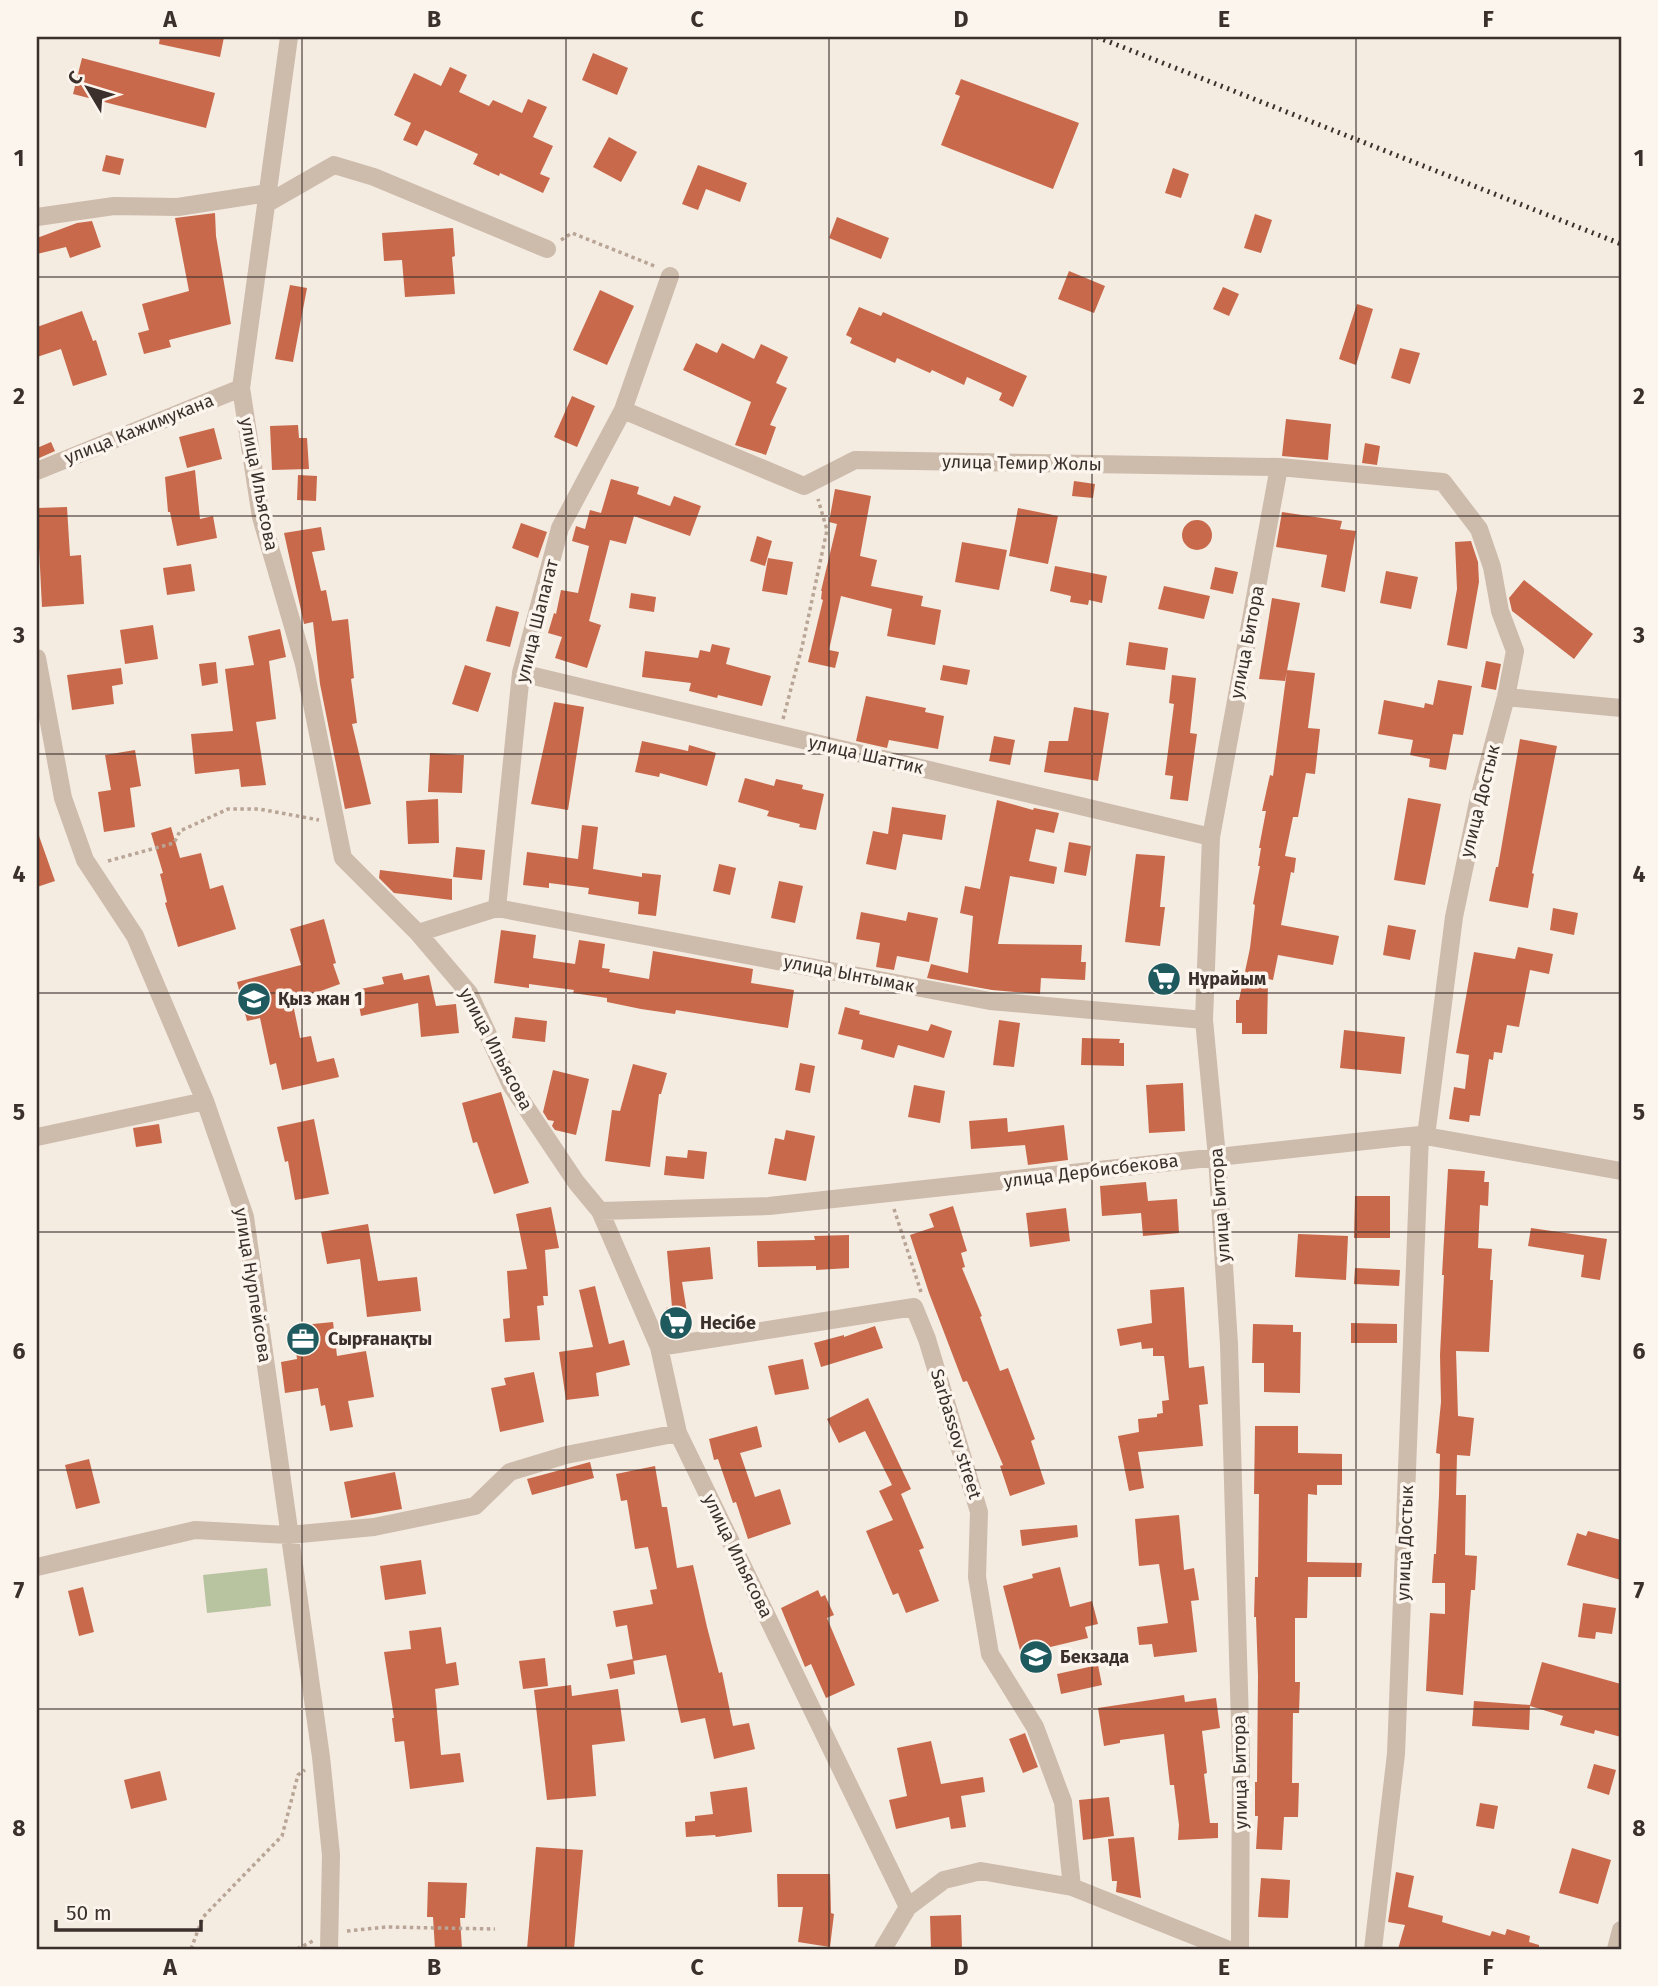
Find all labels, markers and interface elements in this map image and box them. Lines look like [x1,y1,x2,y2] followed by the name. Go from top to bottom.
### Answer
[162,5,177,33] text: A
[427,5,441,33] text: B
[690,5,704,33] text: C
[954,5,969,33] text: D
[1218,5,1230,33] text: E
[1482,5,1494,33] text: F
[52,52,122,122] north arrow
[63,66,87,89] text: С
[14,144,24,172] text: 1
[1634,144,1644,172] text: 1
[13,382,25,410] text: 2
[1633,382,1645,410] text: 2
[61,389,217,469] street label: улица Кажимукана
[235,416,283,552] street label: улица Ильясова
[942,451,1102,475] street label: улица Темир Жолы
[511,556,563,685] street label: улица Шапагат
[1225,584,1269,700] street label: улица Битора
[12,621,25,649] text: 3
[1632,621,1645,649] text: 3
[806,731,926,779] street label: улица Шаттик
[1455,742,1505,860] street label: улица Достык
[13,860,26,888] text: 4
[1633,860,1646,888] text: 4
[782,951,917,998] street label: улица Ынтымак
[1145,960,1183,998] supermarket icon: Нұрайым
[1188,968,1266,990] place label: Нұрайым
[235,980,273,1018] school or university icon: Қыз жан 1
[455,984,537,1114] street label: улица Ильясова
[278,988,363,1010] place label: Қыз жан 1
[13,1098,25,1126] text: 5
[1633,1098,1645,1126] text: 5
[1205,1147,1235,1263] street label: улица Битора
[1002,1149,1180,1193] street label: улица Дербисбекова
[230,1206,276,1364] street label: улица Нурпейсова
[657,1304,695,1342] supermarket icon: Несібе
[700,1312,756,1334] place label: Несібе
[284,1320,322,1358] office icon: Сырғанақты
[328,1328,432,1350] place label: Сырғанақты
[13,1337,26,1365] text: 6
[1633,1337,1646,1365] text: 6
[926,1366,986,1502] street label: Sarbassov street
[1392,1484,1418,1601] street label: улица Достык
[698,1490,778,1622] street label: улица Ильясова
[14,1576,25,1604] text: 7
[1634,1576,1645,1604] text: 7
[1017,1638,1055,1676] school or university icon: Бекзада
[1060,1646,1129,1668] place label: Бекзада
[1228,1715,1252,1829] street label: улица Битора
[12,1814,26,1842] text: 8
[1632,1814,1646,1842] text: 8
[56,1888,201,1932] scale bar
[66,1900,112,1926] text: 50 m
[162,1953,177,1981] text: A
[427,1953,441,1981] text: B
[690,1953,704,1981] text: C
[954,1953,969,1981] text: D
[1218,1953,1230,1981] text: E
[1482,1953,1494,1981] text: F

